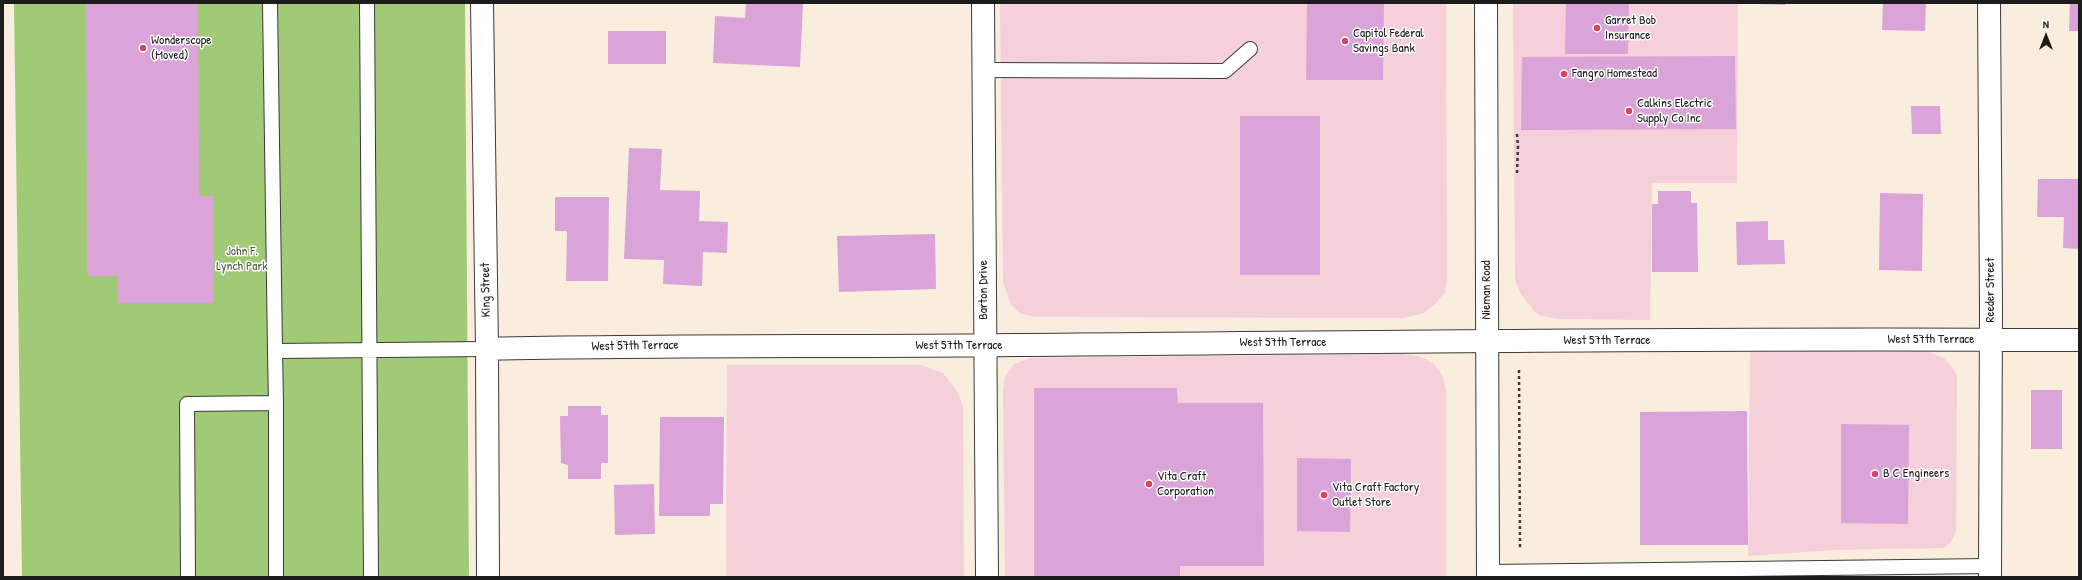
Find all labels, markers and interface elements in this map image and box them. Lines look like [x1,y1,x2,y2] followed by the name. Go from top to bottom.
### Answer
[1605,13,1656,44] place label: Garret Bob Insurance
[2026,16,2066,56] north arrow
[2043,17,2049,31] text: N
[1592,23,1602,33] marker: Garret Bob Insurance
[1353,26,1424,57] place label: Capitol Federal Savings Bank
[151,33,211,64] place label: Wonderscope (Moved)
[1340,36,1350,46] marker: Capitol Federal Savings Bank
[138,43,148,53] marker: Wonderscope (Moved)
[1572,66,1657,82] place label: Fangro Homestead
[1559,69,1569,79] marker: Fangro Homestead
[1637,96,1712,127] place label: Calkins Electric Supply Co Inc
[1624,106,1634,116] marker: Calkins Electric Supply Co Inc
[216,244,268,275] park label: John F. Lynch Park
[1983,258,1999,322] street label: Reeder Street
[976,260,992,320] street label: Barton Drive
[1479,260,1495,320] street label: Nieman Road
[478,263,494,317] street label: King Street
[1887,332,1975,348] street label: West 57th Terrace
[1563,333,1651,349] street label: West 57th Terrace
[1239,335,1327,351] street label: West 57th Terrace
[591,337,679,355] street label: West 57th Terrace
[915,338,1003,354] street label: West 57th Terrace
[1883,466,1949,482] place label: B C Engineers
[1157,469,1214,500] place label: Vita Craft Corporation
[1870,469,1880,479] marker: B C Engineers
[1144,479,1154,489] marker: Vita Craft Corporation
[1332,480,1419,511] place label: Vita Craft Factory Outlet Store
[1319,490,1329,500] marker: Vita Craft Factory Outlet Store

